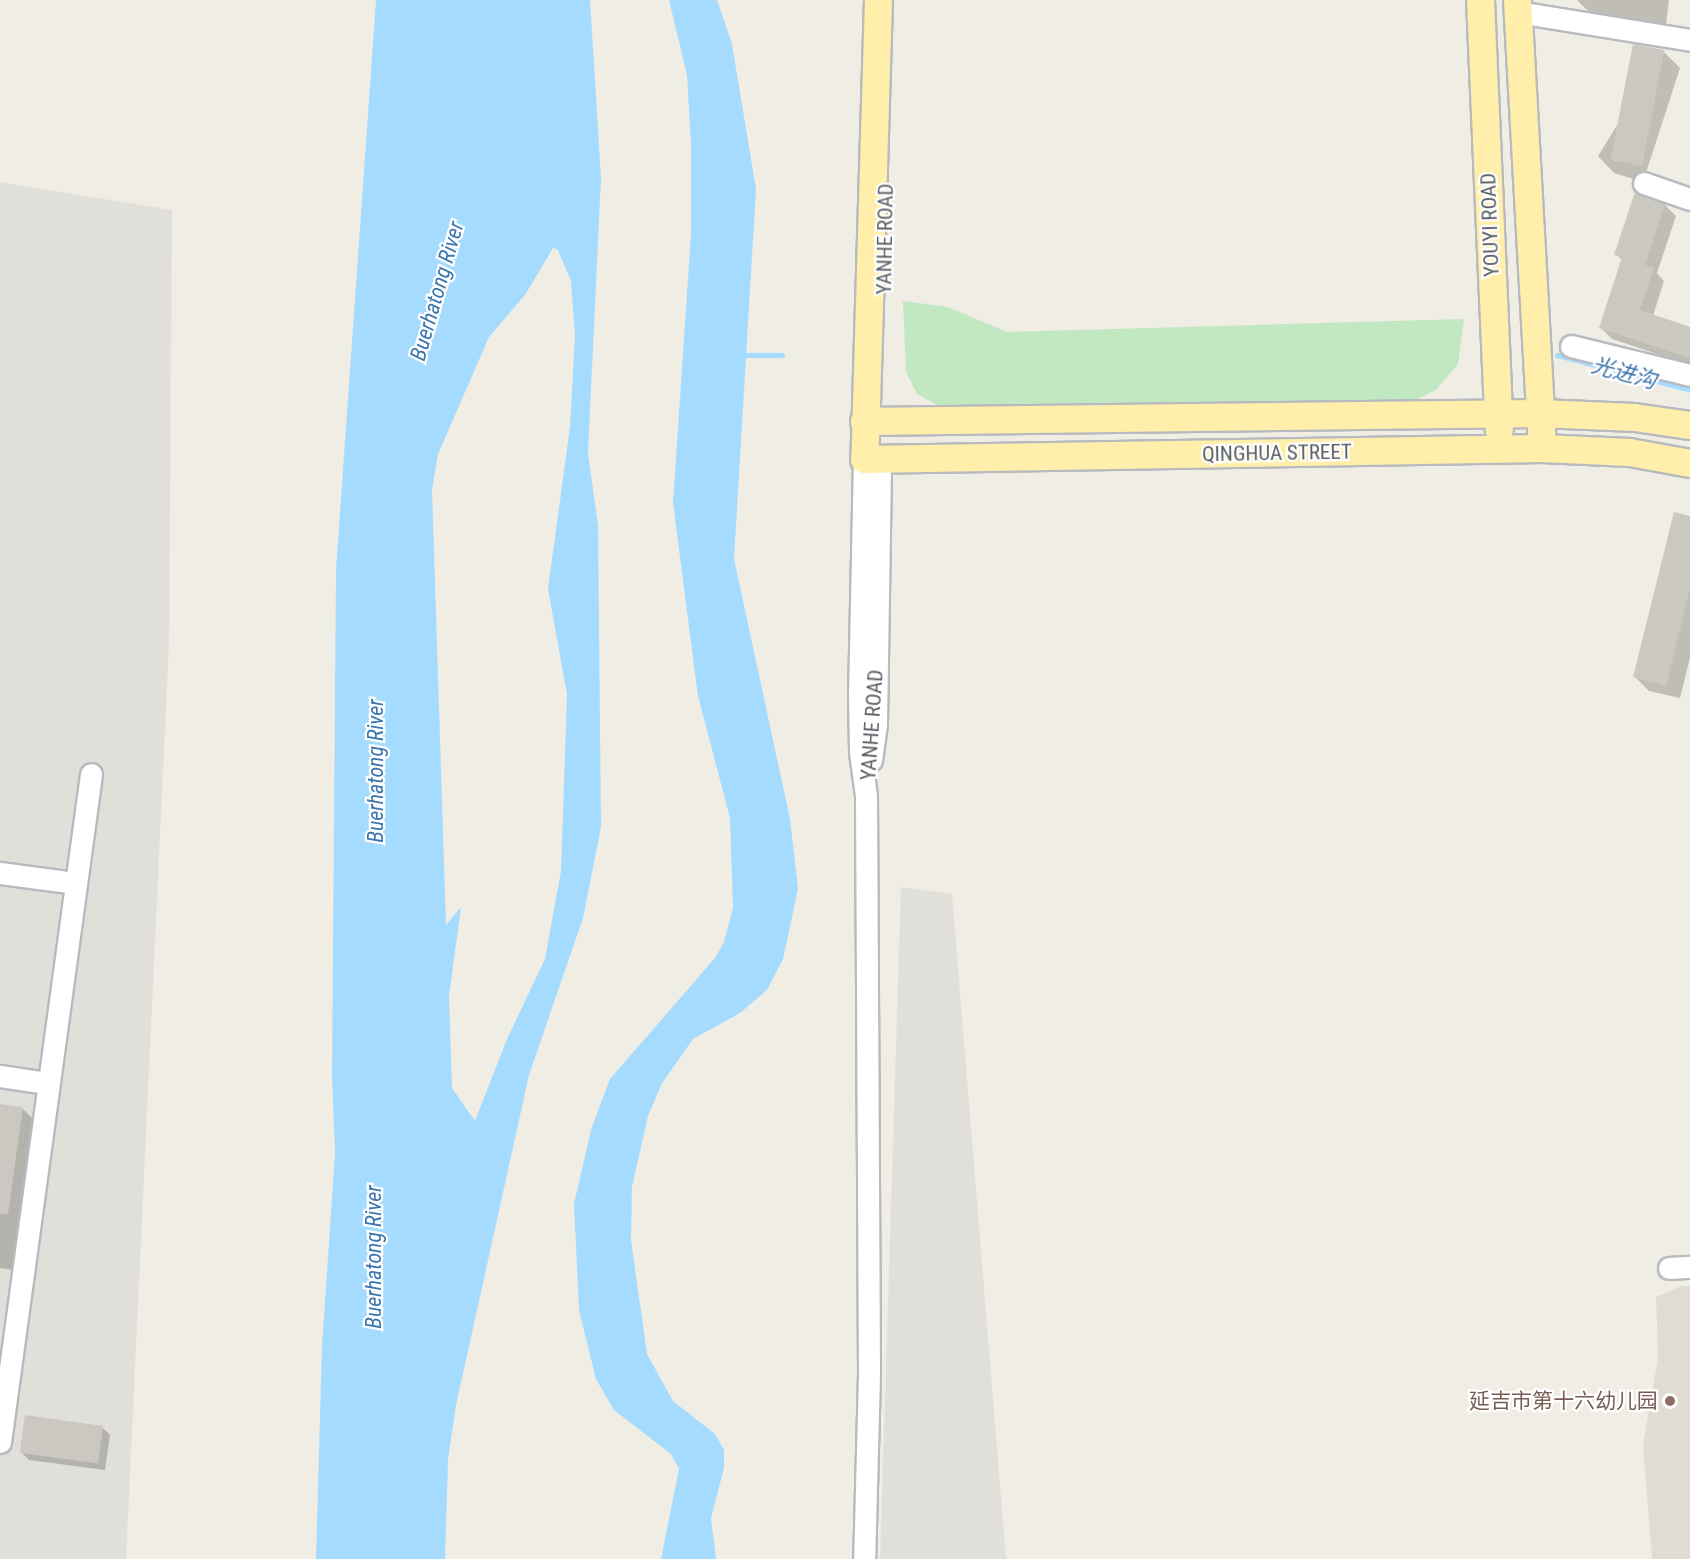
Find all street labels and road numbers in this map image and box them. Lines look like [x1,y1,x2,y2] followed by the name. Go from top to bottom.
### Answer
[1476,173,1504,277] street label: YOUYI ROAD
[871,183,899,295] street label: YANHE ROAD
[1202,439,1352,467] street label: QINGHUA STREET
[856,669,888,781] street label: YANHE ROAD

